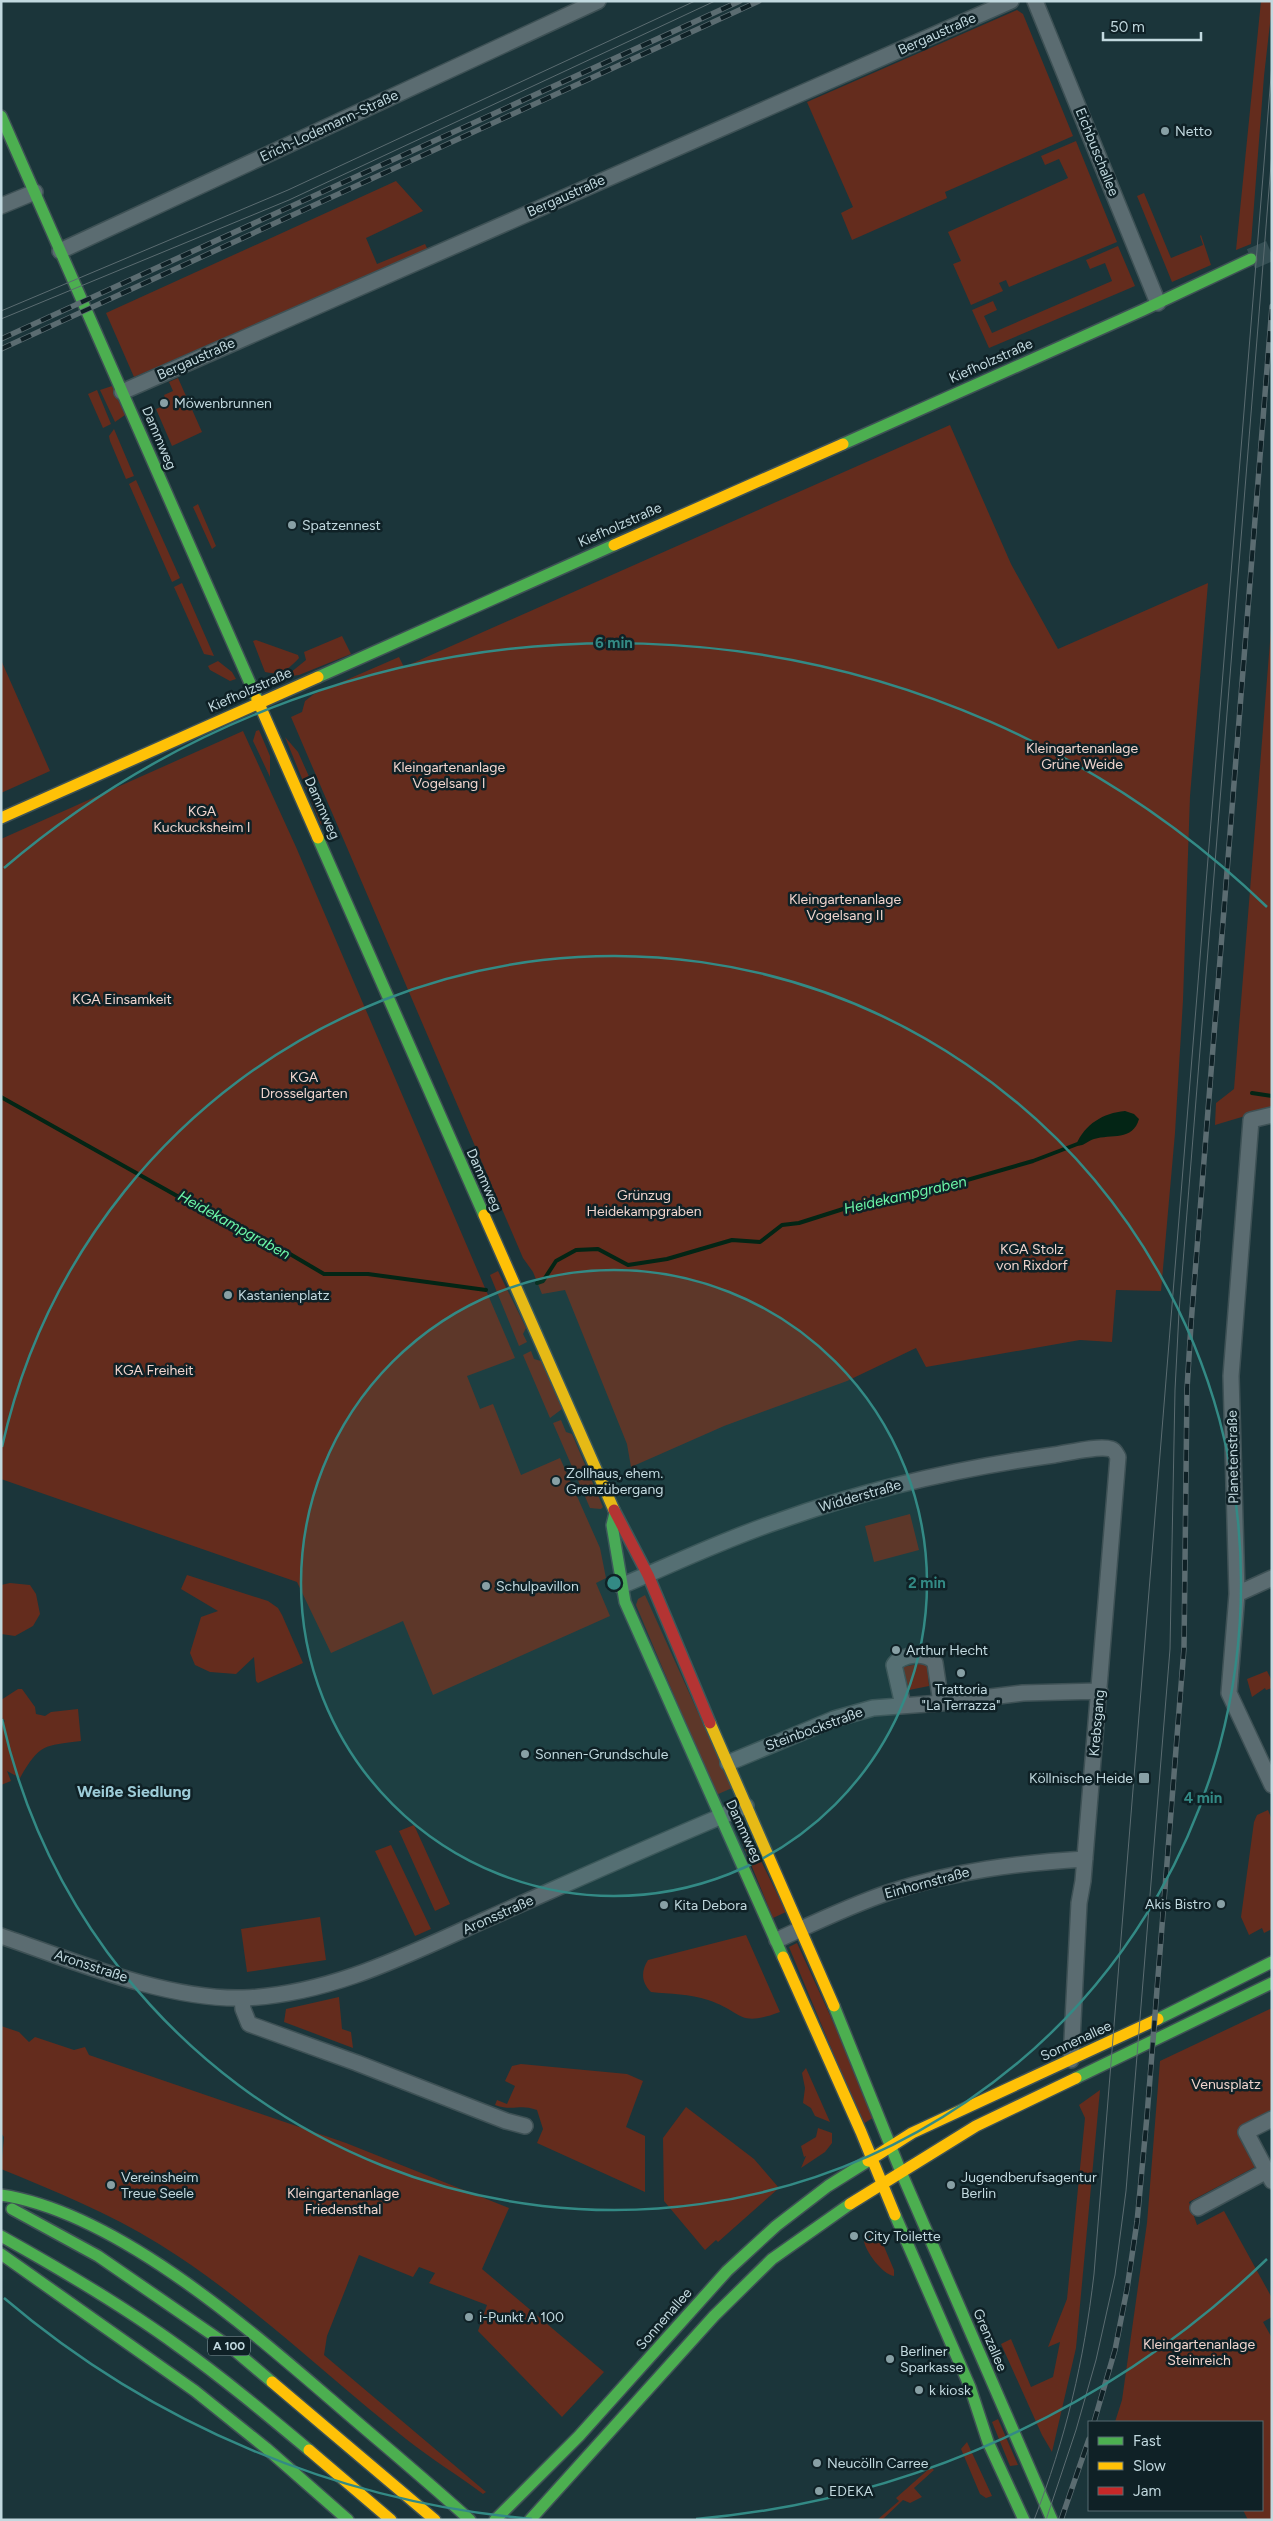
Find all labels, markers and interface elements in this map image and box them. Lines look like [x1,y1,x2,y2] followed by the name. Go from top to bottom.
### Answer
[895,9,979,59] street label: Bergaustraße
[1103,10,1200,42] scale bar
[1110,18,1145,36] text: 50 m
[257,86,401,166] street label: Erich-Lodemann-Straße
[1072,105,1123,199] street label: Eichbuschallee
[1175,123,1212,140] place label: Netto
[1159,125,1171,137] marker: Netto
[524,171,608,221] street label: Bergaustraße
[154,334,238,384] street label: Bergaustraße
[947,335,1036,387] street label: Kiefholzstraße
[174,395,272,412] place label: Möwenbrunnen
[158,397,170,409] marker: Möwenbrunnen
[138,404,180,472] street label: Dammweg
[576,499,665,551] street label: Kiefholzstraße
[302,517,381,534] place label: Spatzennest
[286,519,298,531] marker: Spatzennest
[595,634,633,652] text: 6 min
[206,664,295,716] street label: Kiefholzstraße
[1026,740,1138,773] park label: Kleingartenanlage Grüne Weide
[393,759,505,792] park label: Kleingartenanlage Vogelsang I
[301,774,343,842] street label: Dammweg
[153,803,251,836] park label: KGA Kuckucksheim I
[789,891,901,924] park label: Kleingartenanlage Vogelsang II
[72,991,172,1008] park label: KGA Einsamkeit
[260,1069,348,1102] park label: KGA Drosselgarten
[463,1146,505,1214] street label: Dammweg
[842,1172,968,1218] water label: Heidekampgraben
[175,1187,293,1263] water label: Heidekampgraben
[587,1187,702,1220] park label: Grünzug Heidekampgraben
[996,1241,1068,1274] park label: KGA Stolz von Rixdorf
[238,1287,330,1304] place label: Kastanienplatz
[222,1289,234,1301] marker: Kastanienplatz
[114,1362,194,1379] park label: KGA Freiheit
[1224,1410,1242,1504] street label: Planetenstraße
[566,1465,663,1498] place label: Zollhaus, ehem. Grenzübergang
[550,1475,562,1487] marker: Zollhaus, ehem. Grenzübergang
[817,1476,903,1516] street label: Widderstraße
[605,1574,623,1592] centre of rings
[908,1574,946,1592] text: 2 min
[496,1578,579,1595] place label: Schulpavillon
[480,1580,492,1592] marker: Schulpavillon
[906,1642,988,1659] place label: Arthur Hecht
[890,1644,902,1656] marker: Arthur Hecht
[955,1667,967,1679] marker: Trattoria "La Terrazza"
[922,1681,1000,1714] place label: Trattoria "La Terrazza"
[1086,1689,1108,1757] street label: Krebsgang
[763,1703,865,1755] street label: Steinbockstraße
[535,1746,669,1763] place label: Sonnen-Grundschule
[519,1748,531,1760] marker: Sonnen-Grundschule
[1029,1770,1133,1787] place label: Köllnische Heide
[1137,1771,1151,1785] marker: Köllnische Heide
[77,1782,191,1801] district label: Weiße Siedlung
[1184,1789,1222,1807] text: 4 min
[722,1797,766,1865] street label: Dammweg
[883,1863,972,1902] street label: Einhornstraße
[460,1892,536,1938] street label: Aronsstraße
[1145,1896,1211,1913] place label: Akis Bistro
[674,1897,747,1914] place label: Kita Debora
[1215,1898,1227,1910] marker: Akis Bistro
[658,1899,670,1911] marker: Kita Debora
[52,1946,130,1986] street label: Aronsstraße
[1038,2017,1115,2065] street label: Sonnenallee
[1191,2076,1261,2093] park label: Venusplatz
[121,2169,198,2202] place label: Vereinsheim Treue Seele
[961,2169,1097,2202] place label: Jugendberufsagentur Berlin
[105,2179,117,2191] marker: Vereinsheim Treue Seele
[945,2179,957,2191] marker: Jugendberufsagentur Berlin
[287,2185,399,2218] park label: Kleingartenanlage Friedensthal
[864,2228,941,2245] place label: City Toilette
[848,2230,860,2242] marker: City Toilette
[633,2284,696,2353] street label: Sonnenallee
[969,2306,1011,2374] street label: Grenzallee
[479,2309,564,2326] place label: i-Punkt A 100
[463,2311,475,2323] marker: i-Punkt A 100
[208,2336,250,2356] road number: A 100
[1143,2336,1255,2369] park label: Kleingartenanlage Steinreich
[900,2343,964,2376] place label: Berliner Sparkasse
[884,2353,896,2365] marker: Berliner Sparkasse
[929,2382,971,2399] place label: k kiosk
[913,2384,925,2396] marker: k kiosk
[1088,2421,1263,2511] legend
[1133,2432,1162,2450] text: Fast
[827,2455,929,2472] place label: Neucölln Carree
[811,2457,823,2469] marker: Neucölln Carree
[1133,2457,1166,2475] text: Slow
[1133,2482,1161,2500] text: Jam
[829,2483,874,2500] place label: EDEKA
[813,2485,825,2497] marker: EDEKA

